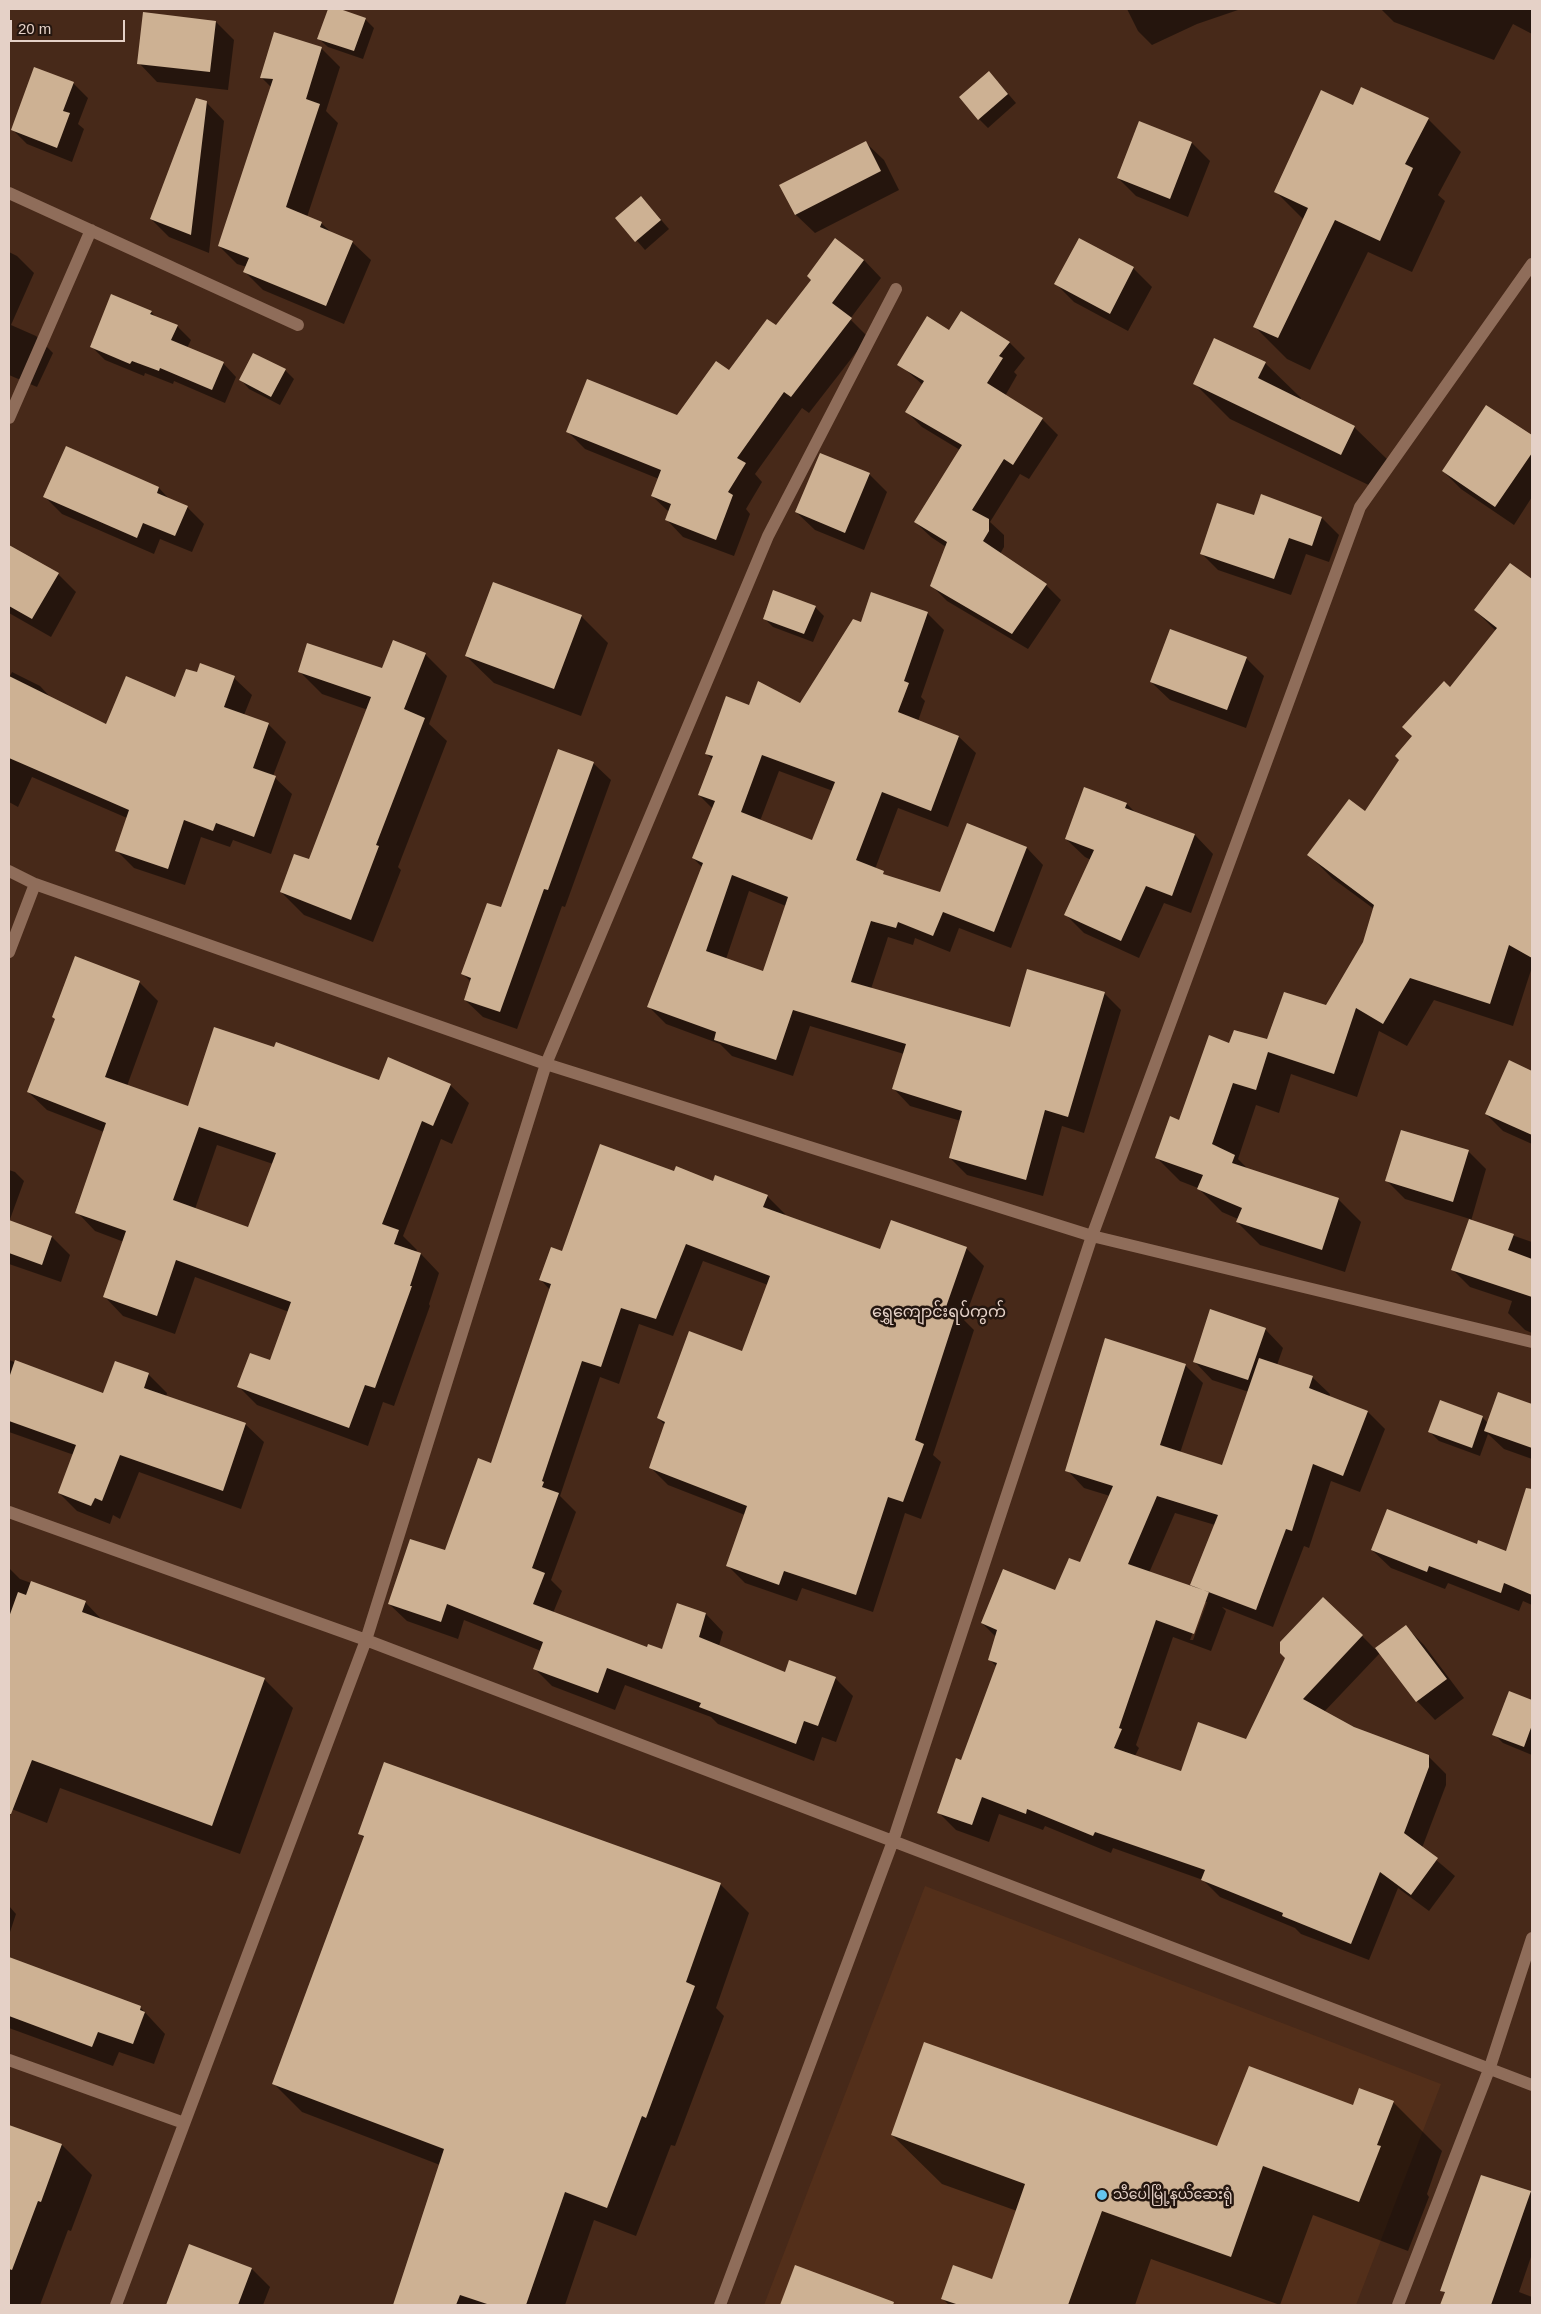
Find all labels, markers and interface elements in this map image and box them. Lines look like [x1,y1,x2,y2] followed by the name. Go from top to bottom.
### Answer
[12,10,128,42] scale bar
[18,20,51,37] text: 20 m
[872,1303,1006,1323] district label: ရွှေကျောင်းရပ်ကွက်
[1113,2187,1232,2203] place label: သီပေါမြို့နယ်ဆေးရုံ
[1095,2188,1109,2202] marker: သီပေါမြို့နယ်ဆေးရုံ

